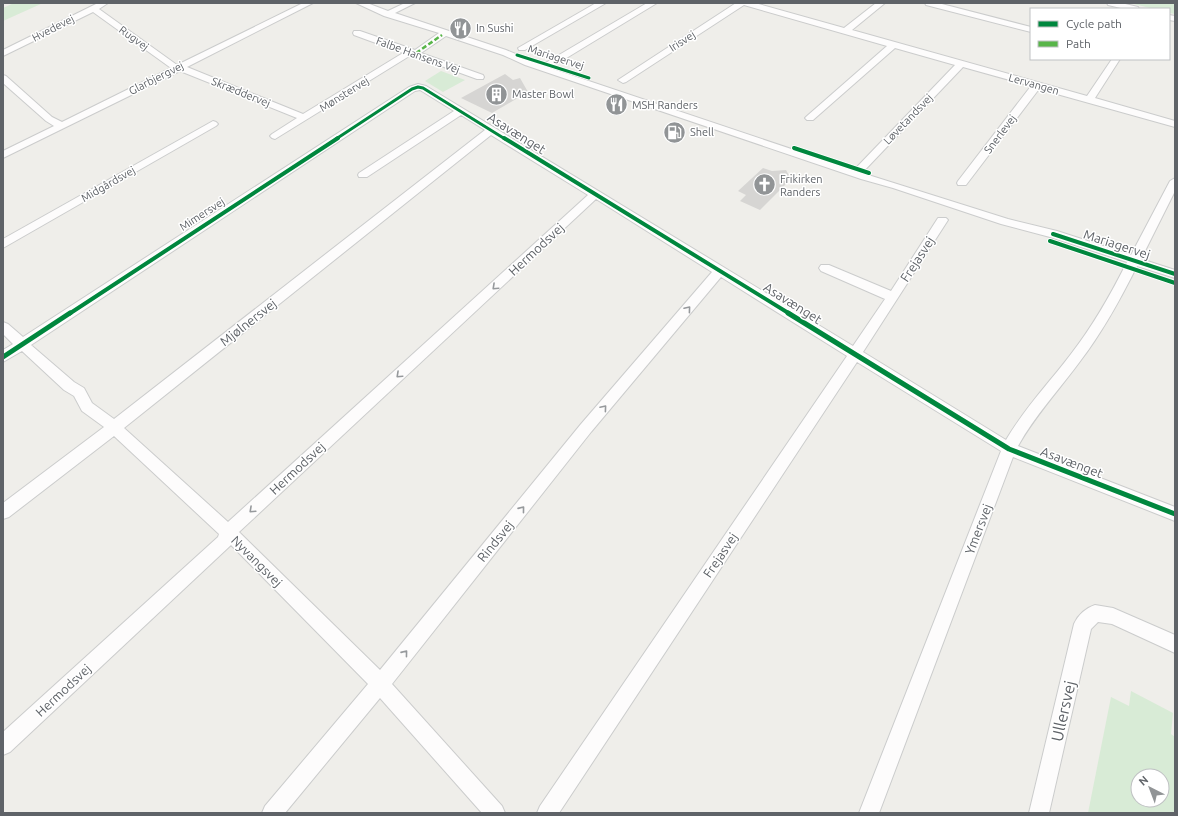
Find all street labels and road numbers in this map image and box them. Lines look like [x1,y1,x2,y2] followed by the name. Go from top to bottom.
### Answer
[30,12,76,44] street label: Hvedevej
[117,23,151,53] street label: Rugvej
[667,28,697,54] street label: Irisvej
[374,34,462,76] street label: Falbe Hansens Vej
[526,42,586,72] street label: Mariagervej
[127,59,185,97] street label: Glarbjergvej
[1007,71,1061,97] street label: Lervangen
[317,74,371,114] street label: Mønstervej
[210,75,272,109] street label: Skræddervej
[881,91,935,147] street label: Løvetandsvej
[485,110,549,156] street label: Asavænget
[982,112,1018,156] street label: Snerlevej
[79,164,137,204] street label: Midgårdsvej
[177,195,227,233] street label: Mimersvej
[506,220,566,278] street label: Hermodsvej
[1082,227,1152,261] street label: Mariagervej
[897,234,937,284] street label: Frejasvej
[761,280,825,326] street label: Asavænget
[217,296,279,348] street label: Mjølnersvej
[267,439,327,497] street label: Hermodsvej
[1039,444,1105,480] street label: Asavænget
[962,502,994,556] street label: Ymersvej
[474,518,516,564] street label: Rindsvej
[700,530,740,580] street label: Frejasvej
[229,533,285,589] street label: Nyvangsvej
[33,661,93,719] street label: Hermodsvej
[1047,679,1079,743] street label: Ullersvej

